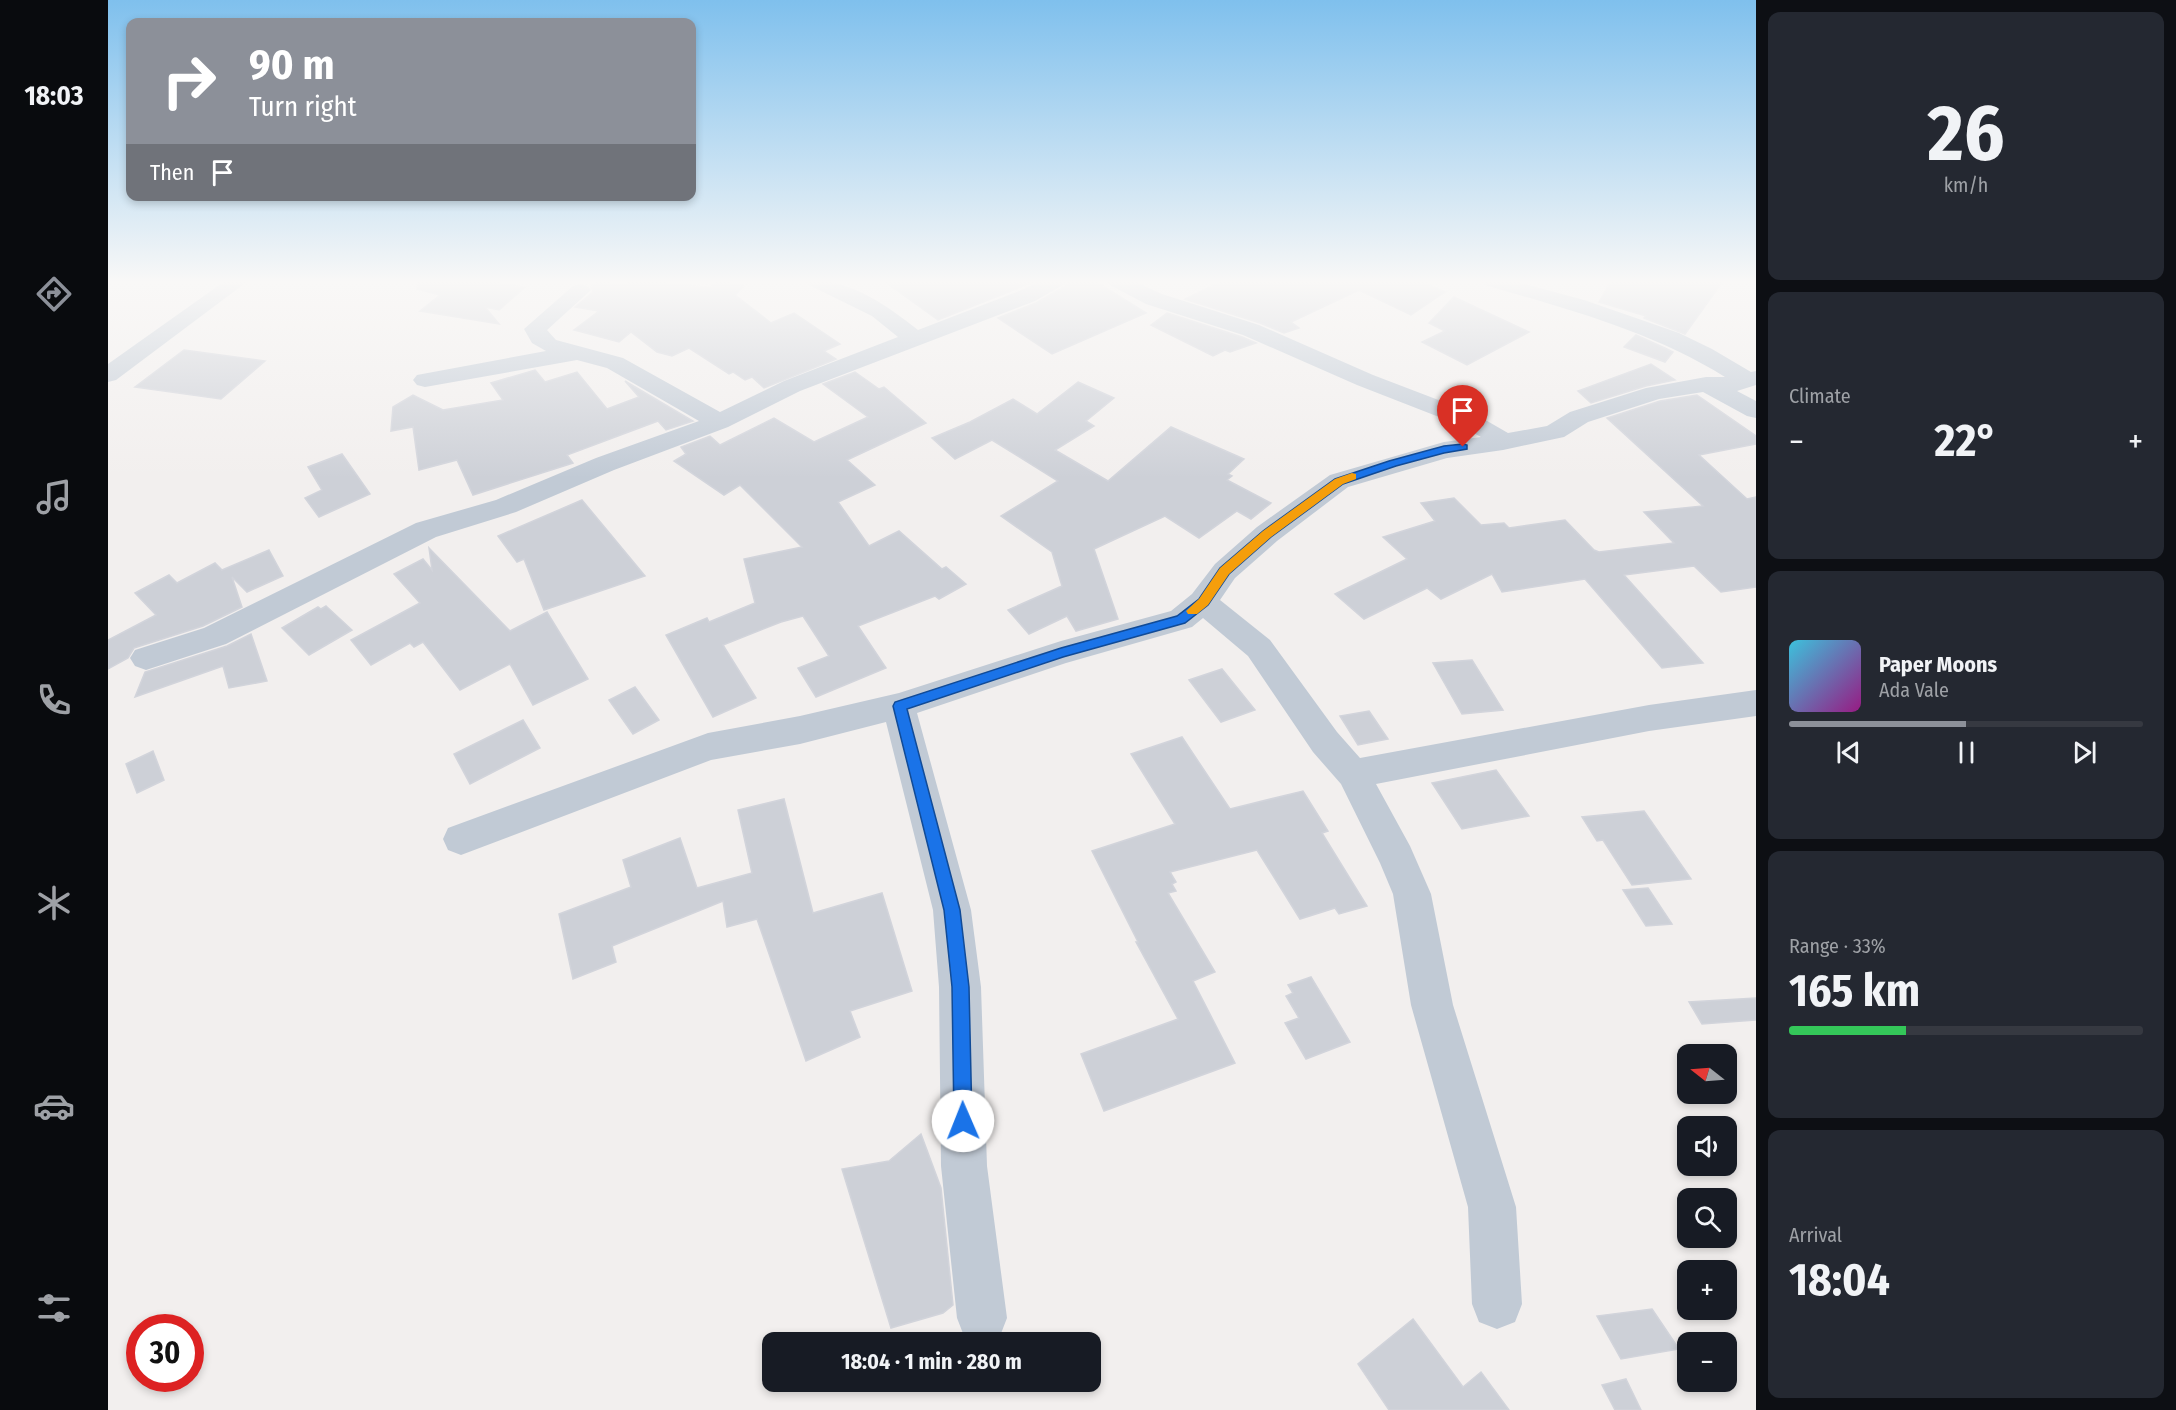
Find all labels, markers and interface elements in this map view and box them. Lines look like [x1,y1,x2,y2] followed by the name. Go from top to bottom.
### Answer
[249,40,334,90] text: 90 m
[150,42,228,120] icon: right
[24,80,84,112] text: 18:03
[1928,87,2004,181] text: 26
[249,91,357,123] text: Turn right
[206,156,239,189] icon: arrive
[150,159,194,186] text: Then
[1944,173,1988,197] text: km/h
[33,273,75,315] icon: directions
[1789,384,1851,408] text: Climate
[1437,385,1488,447] pin
[1446,394,1479,427] icon: arrive
[1935,414,1997,468] text: 22°
[1789,422,1804,462] text: −
[2128,422,2143,462] text: +
[33,476,75,518] icon: music
[1879,651,1997,678] text: Paper Moons
[1879,678,1949,702] text: Ada Vale
[33,679,75,721] icon: phone
[1832,736,1865,769] icon: previous
[1950,736,1983,769] icon: pause
[2068,736,2101,769] icon: next
[33,882,75,924] icon: climate
[1789,934,1886,958] text: Range · 33%
[1789,964,1920,1018] text: 165 km
[1677,1044,1737,1104] north arrow
[1677,1044,1737,1392] map controls
[33,1085,75,1127] icon: car
[931,1089,995,1153] position arrow
[1677,1116,1737,1176] button: sound
[1677,1188,1737,1248] button: search
[1789,1223,1842,1247] text: Arrival
[1789,1253,1890,1307] text: 18:04
[1677,1260,1737,1320] button: +
[33,1287,75,1329] icon: filters
[126,1314,204,1392] speed limit sign: 30
[1677,1332,1737,1392] button: −
[841,1348,1022,1375] text: 18:04 · 1 min · 280 m

